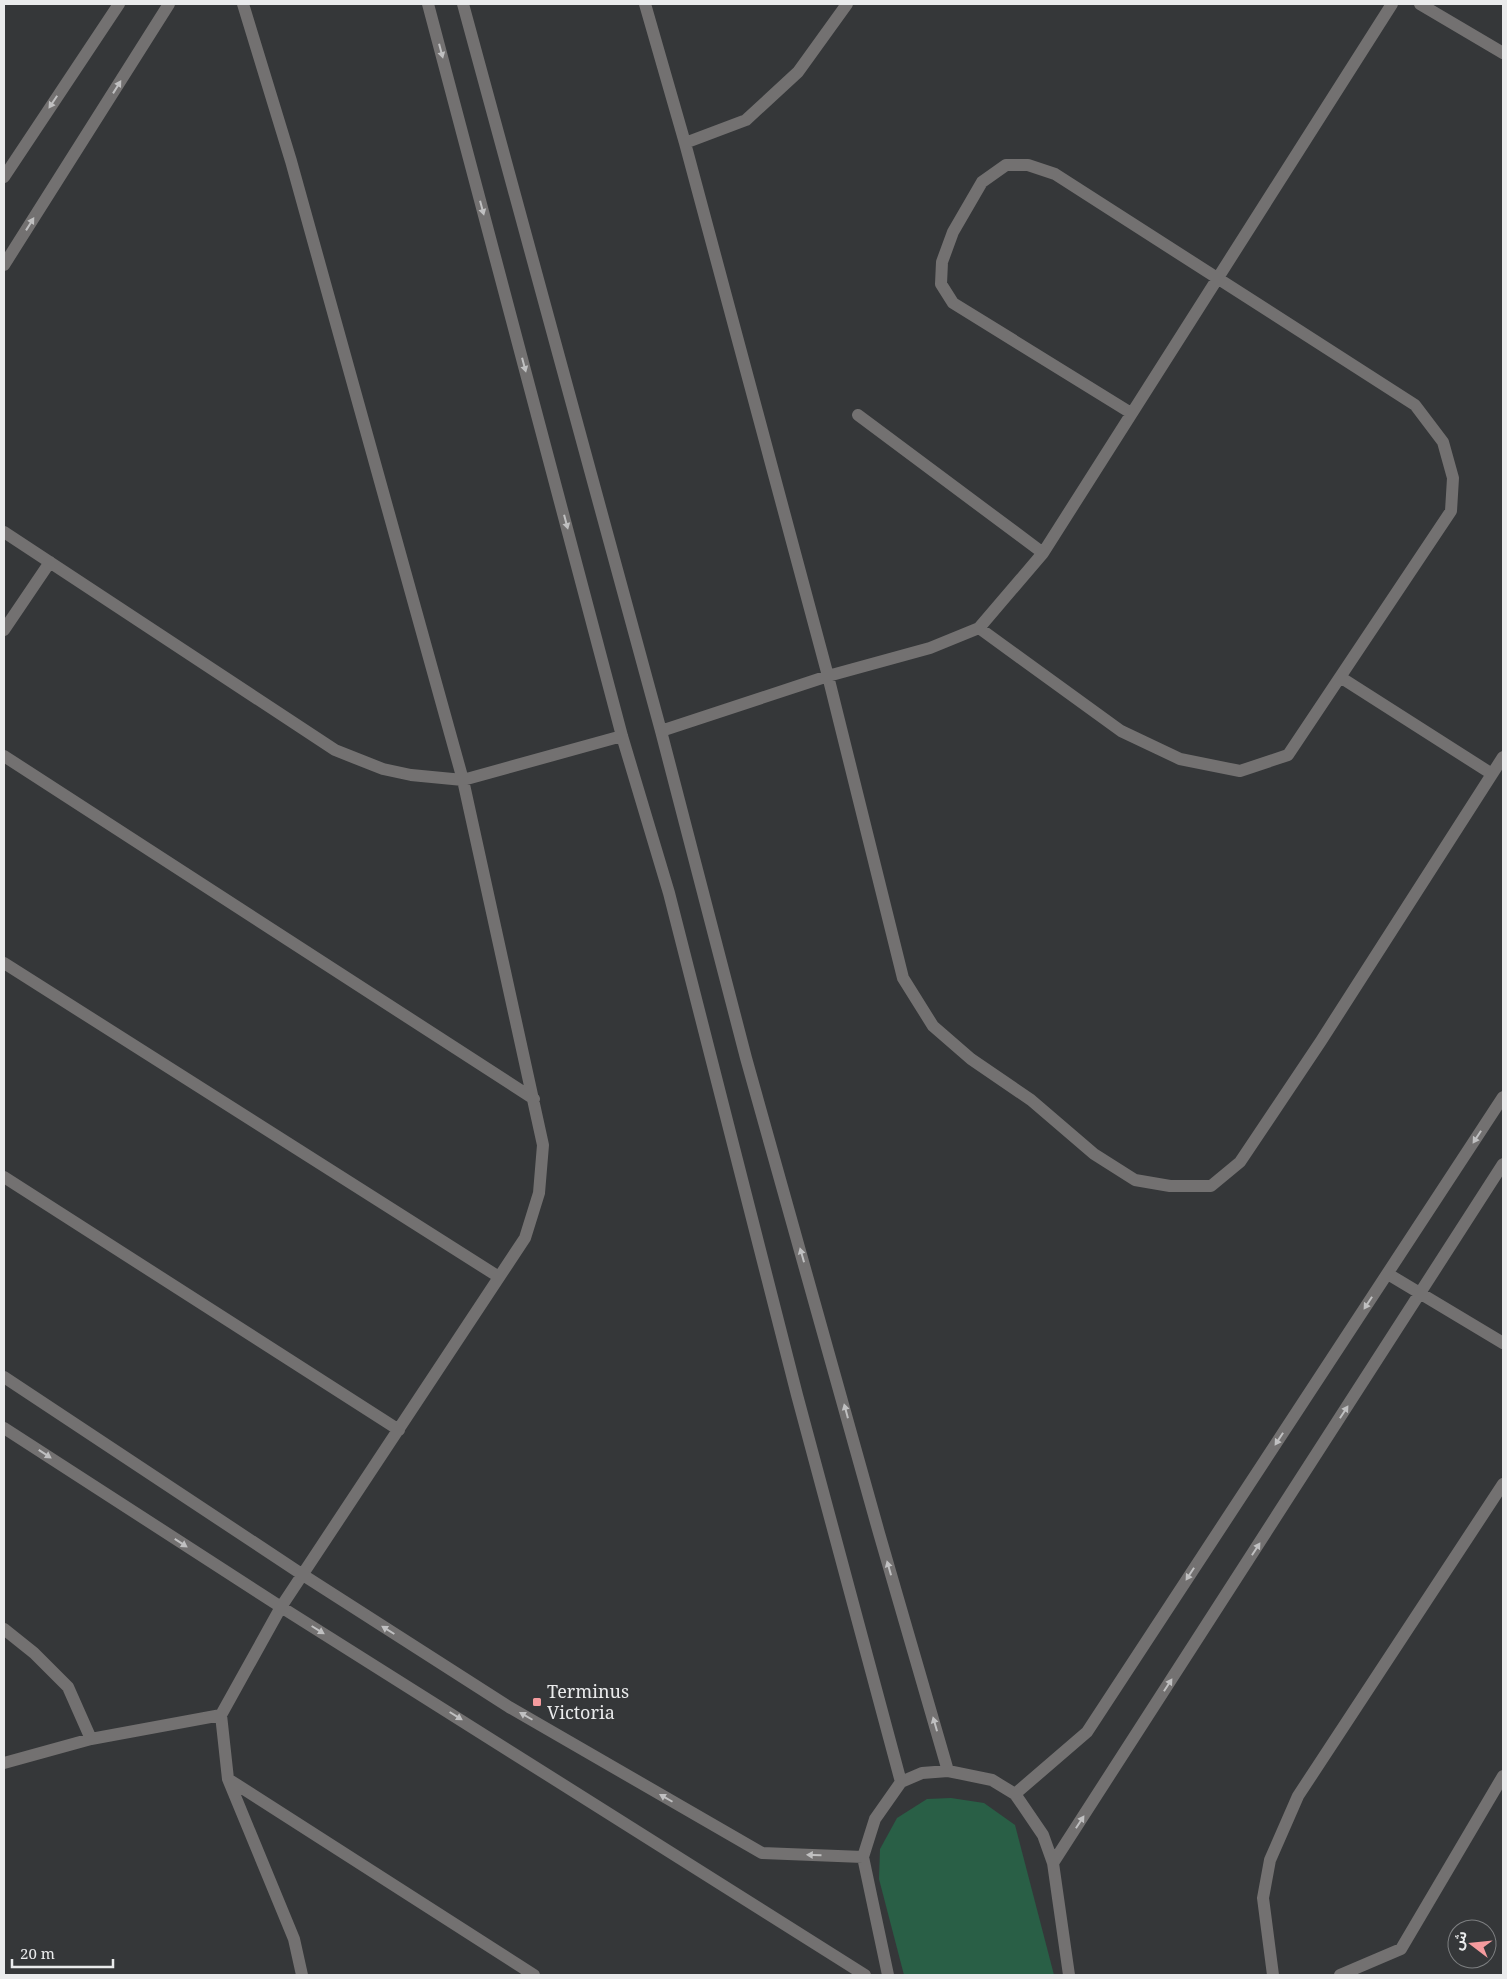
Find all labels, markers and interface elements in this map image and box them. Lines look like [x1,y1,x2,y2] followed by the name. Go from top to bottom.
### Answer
[437,43,445,58] one-way arrow
[112,80,121,93] one-way arrow
[49,96,58,109] one-way arrow
[479,200,487,215] one-way arrow
[25,217,34,231] one-way arrow
[520,357,528,372] one-way arrow
[562,515,570,530] one-way arrow
[1472,1131,1481,1144] one-way arrow
[798,1247,806,1262] one-way arrow
[1364,1296,1373,1309] one-way arrow
[841,1404,849,1419] one-way arrow
[1339,1406,1349,1419] one-way arrow
[1274,1432,1284,1445] one-way arrow
[38,1450,51,1459] one-way arrow
[174,1538,188,1548] one-way arrow
[1251,1542,1261,1555] one-way arrow
[885,1560,893,1575] one-way arrow
[1185,1568,1195,1581] one-way arrow
[382,1625,395,1635] one-way arrow
[311,1626,324,1635] one-way arrow
[547,1679,629,1724] place label: Terminus Victoria
[1163,1679,1172,1692] one-way arrow
[531,1696,543,1708] marker: Terminus Victoria
[449,1712,463,1721] one-way arrow
[519,1712,532,1721] one-way arrow
[930,1716,938,1731] one-way arrow
[659,1794,674,1802] one-way arrow
[1075,1815,1084,1828] one-way arrow
[806,1851,822,1859] one-way arrow
[1447,1919,1497,1969] north arrow
[1447,1928,1471,1952] text: ش
[12,1936,114,1968] scale bar
[20,1943,55,1963] text: 20 m

